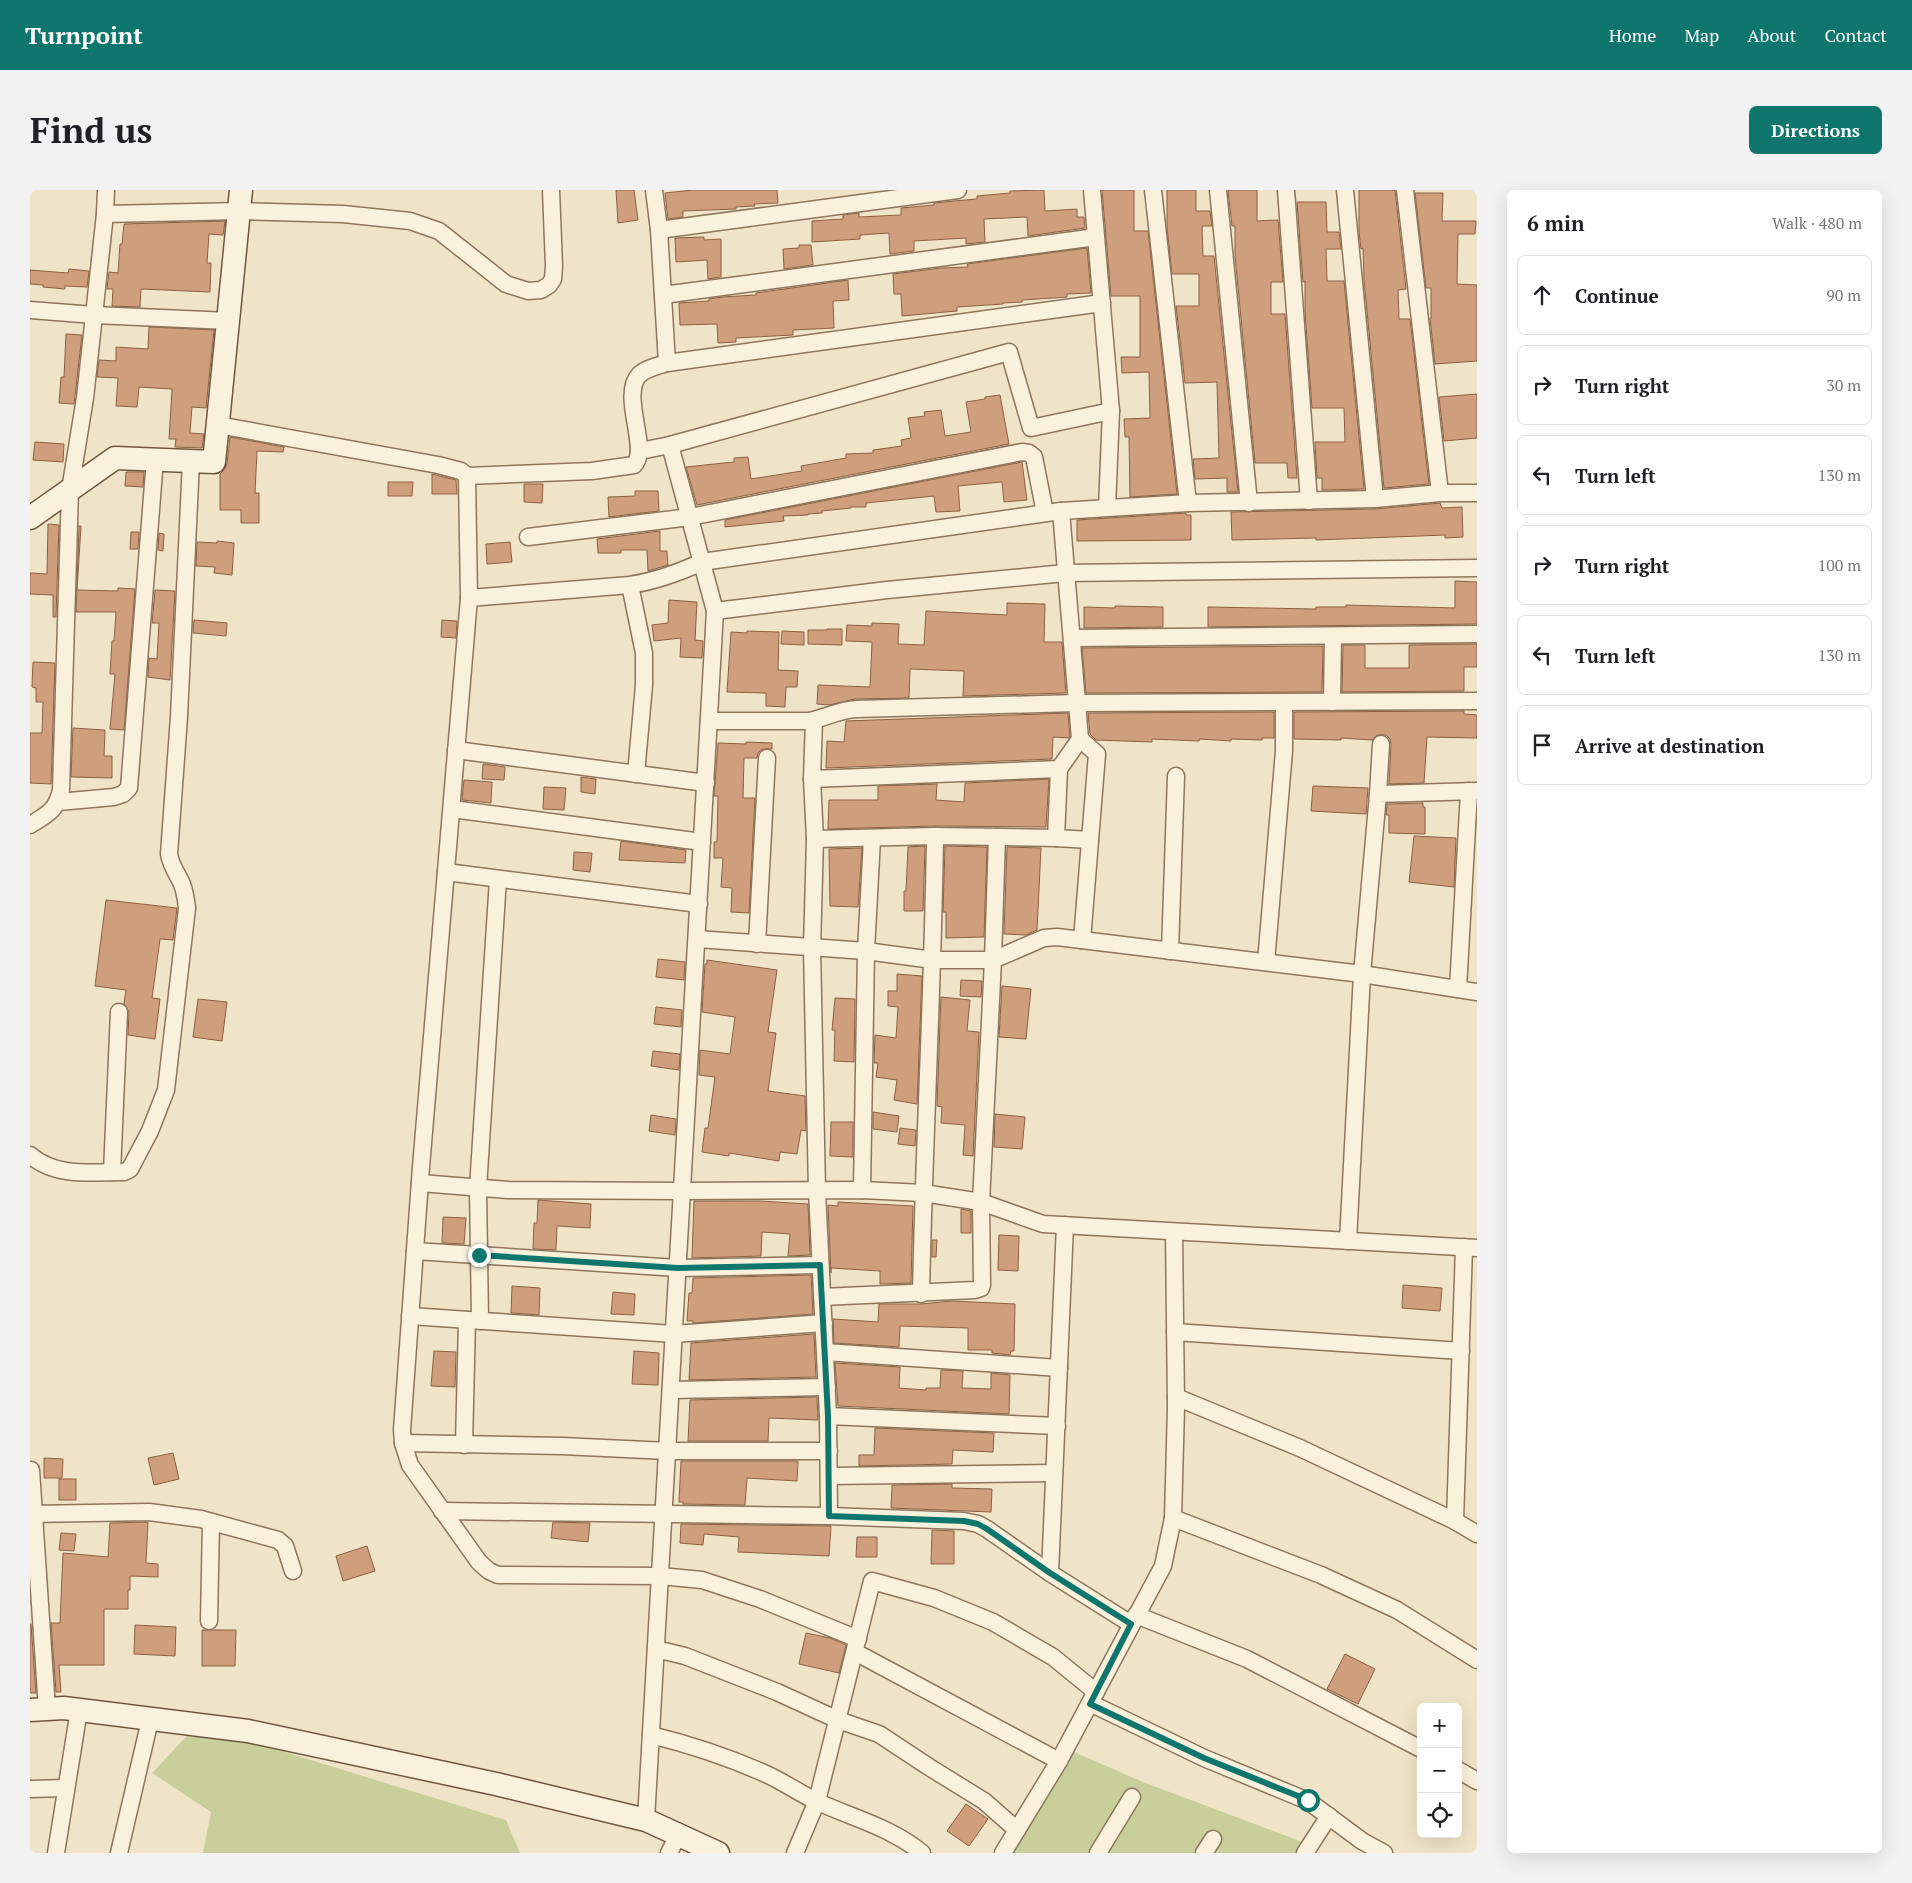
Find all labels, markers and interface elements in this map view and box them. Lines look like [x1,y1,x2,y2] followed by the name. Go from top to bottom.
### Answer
[25,19,143,51] text: Turnpoint
[1609,23,1656,47] text: Home
[1684,23,1719,47] text: Map
[1747,23,1796,47] text: About
[1824,23,1887,47] text: Contact
[1749,106,1882,154] button: Directions
[30,107,152,153] text: Find us
[1527,209,1584,237] text: 6 min
[1772,212,1862,234] text: Walk · 480 m
[1528,281,1556,309] icon: ahead
[1575,283,1659,308] text: Continue
[1826,284,1861,306] text: 90 m
[1528,371,1556,399] icon: right
[1575,373,1669,398] text: Turn right
[1826,374,1861,396] text: 30 m
[1528,461,1556,489] icon: left
[1575,463,1656,488] text: Turn left
[1818,464,1861,486] text: 130 m
[1528,551,1556,579] icon: right
[1575,553,1669,578] text: Turn right
[1818,554,1861,576] text: 100 m
[1528,641,1556,669] icon: left
[1575,643,1656,668] text: Turn left
[1818,644,1861,666] text: 130 m
[1528,731,1556,759] icon: arrive
[1575,733,1764,758] text: Arrive at destination
[468,1244,491,1267] route end
[1417,1703,1462,1838] map controls
[1417,1703,1462,1748] button: +
[1417,1748,1462,1793] button: −
[1297,1789,1320,1812] route start
[1417,1793,1462,1838] button: locate

